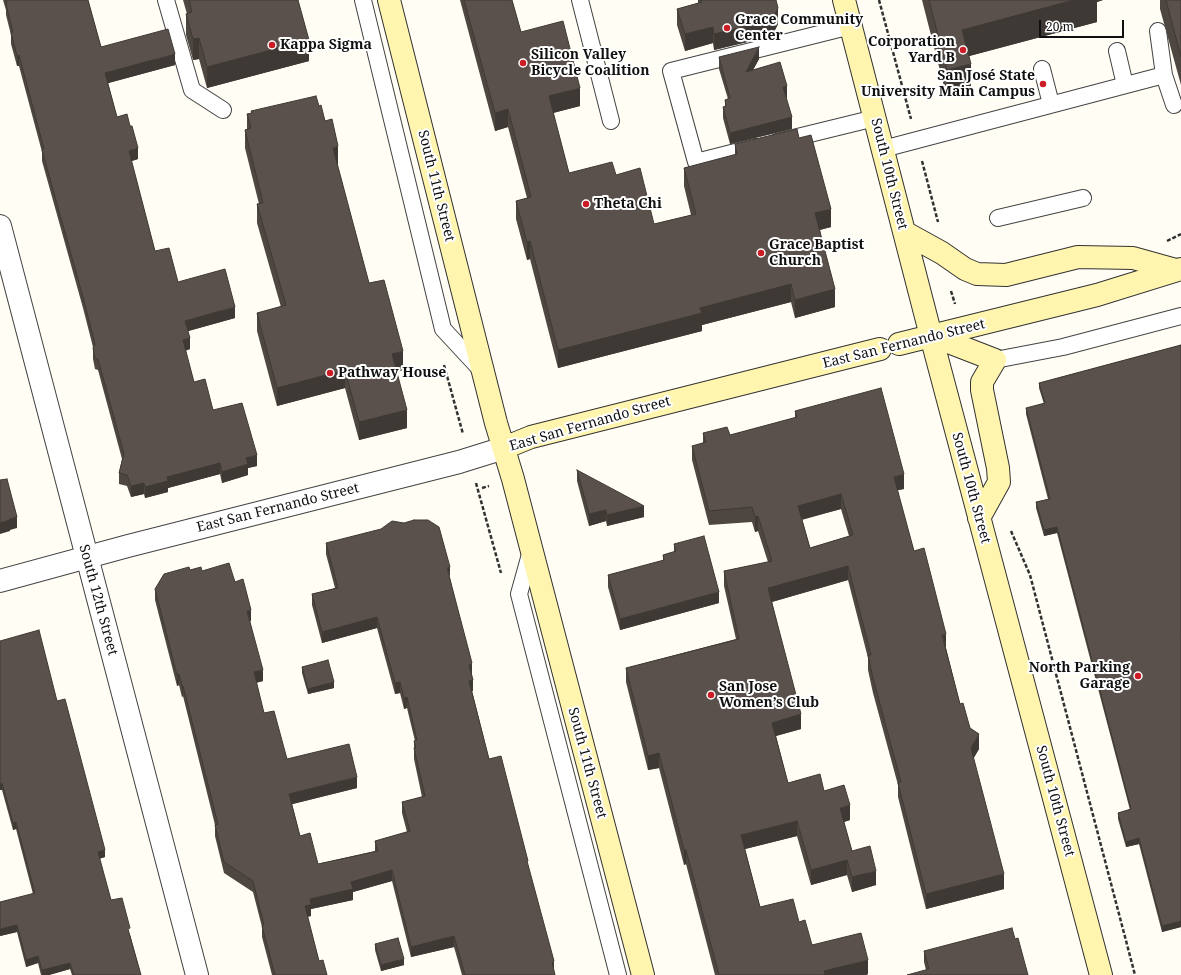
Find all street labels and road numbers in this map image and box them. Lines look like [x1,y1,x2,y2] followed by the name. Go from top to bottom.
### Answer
[867,117,911,231] street label: South 10th Street
[414,129,458,243] street label: South 11th Street
[821,316,987,372] street label: East San Fernando Street
[508,393,672,455] street label: East San Fernando Street
[948,431,994,545] street label: South 10th Street
[195,480,361,536] street label: East San Fernando Street
[75,543,121,657] street label: South 12th Street
[564,706,610,820] street label: South 11th Street
[1032,744,1078,858] street label: South 10th Street

